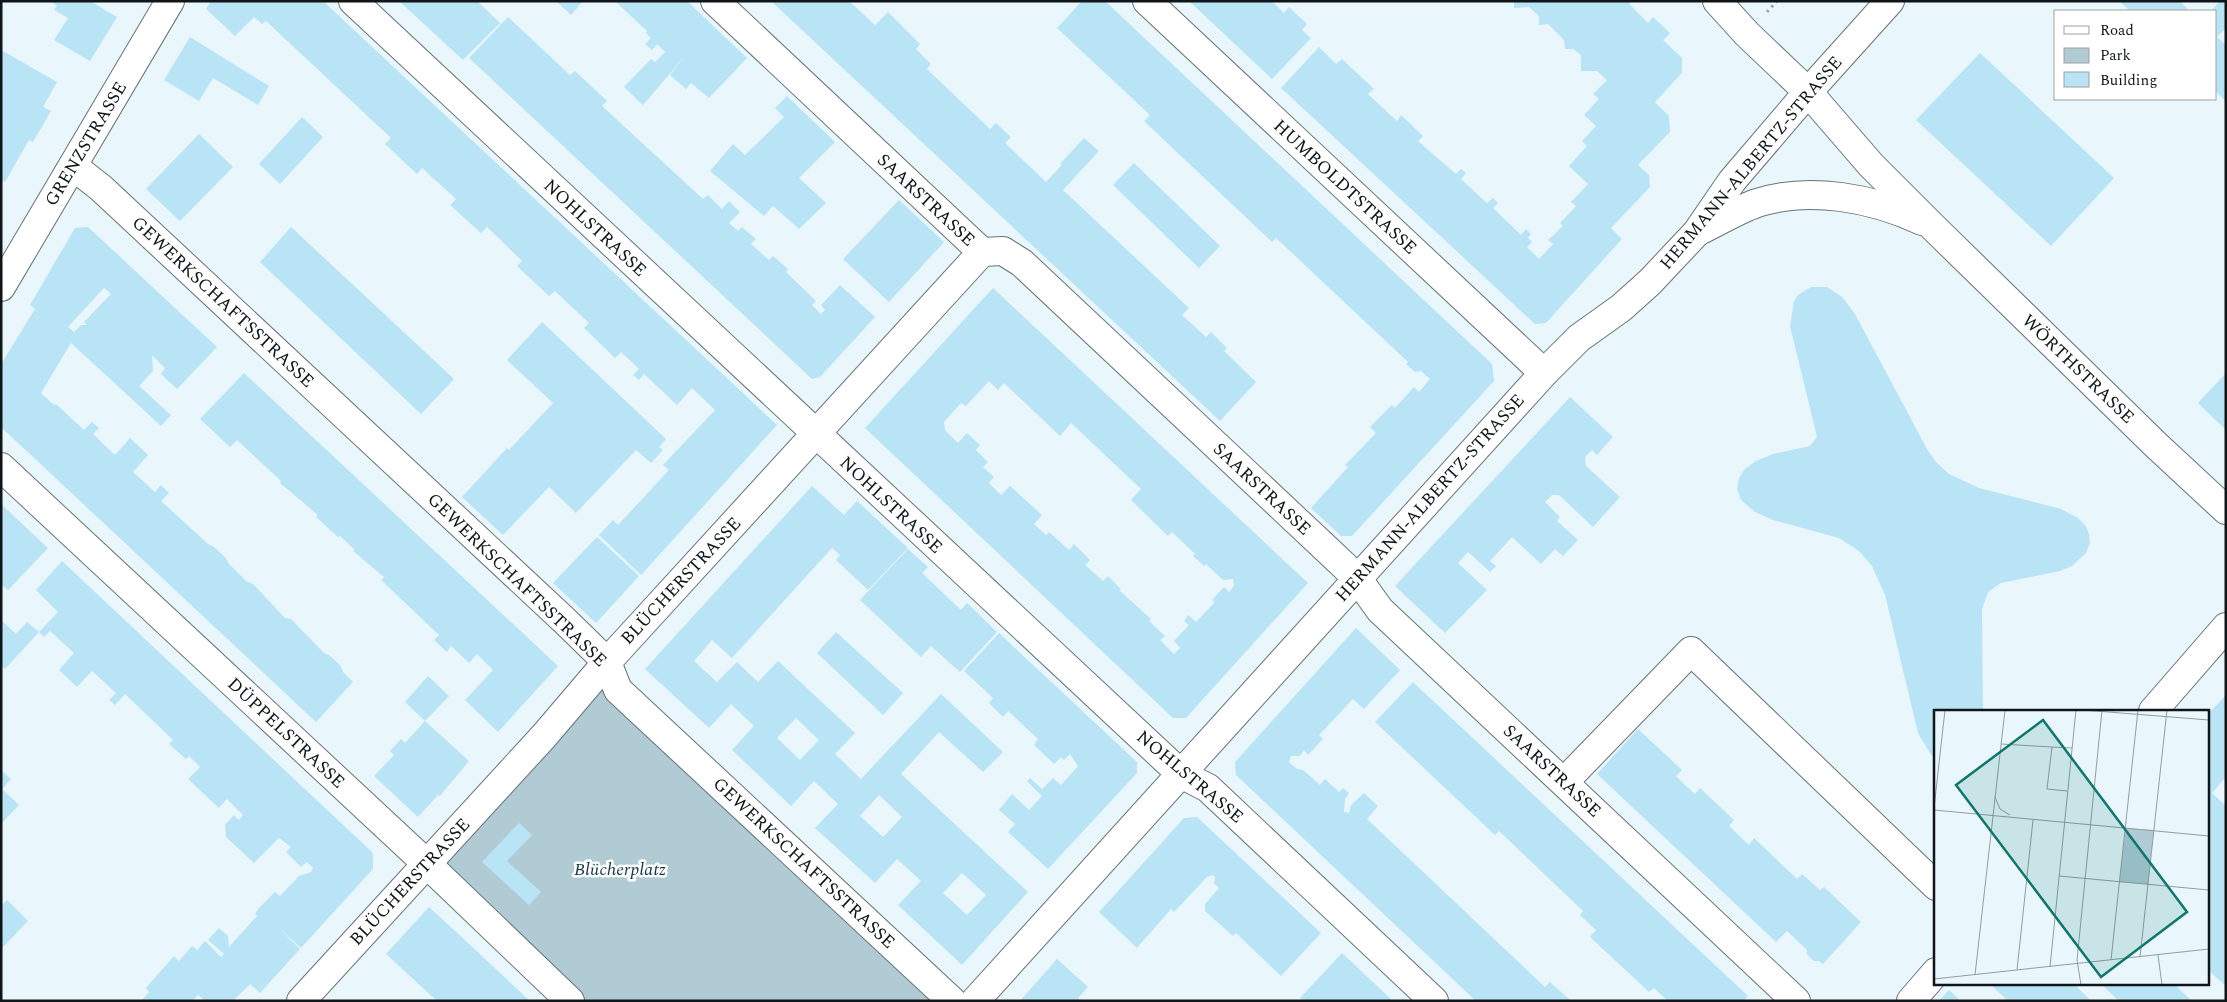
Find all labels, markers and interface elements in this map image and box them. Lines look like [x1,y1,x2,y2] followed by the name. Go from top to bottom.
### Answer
[2054,10,2217,100] legend
[2100,19,2134,42] text: Road
[2100,44,2131,67] text: Park
[1653,50,1849,276] street label: HERMANN-ALBERTZ-STRASSE
[2100,69,2157,92] text: Building
[38,77,134,211] street label: GRENZSTRASSE
[1267,113,1423,261] street label: HUMBOLDTSTRASSE
[871,147,981,253] street label: SAARSTRASSE
[537,173,653,283] street label: NOHLSTRASSE
[126,210,320,394] street label: GEWERKSCHAFTSSTRASSE
[2015,308,2141,430] street label: WÖRTHSTRASSE
[1329,388,1531,608] street label: HERMANN-ALBERTZ-STRASSE
[1207,436,1317,542] street label: SAARSTRASSE
[833,450,949,560] street label: NOHLSTRASSE
[421,487,613,673] street label: GEWERKSCHAFTSSTRASSE
[614,511,748,651] street label: BLÜCHERSTRASSE
[221,671,351,795] street label: DÜPPELSTRASSE
[1934,710,2210,984] inset map
[1497,718,1607,824] street label: SAARSTRASSE
[1130,724,1250,830] street label: NOHLSTRASSE
[707,771,901,955] street label: GEWERKSCHAFTSSTRASSE
[343,812,477,952] street label: BLÜCHERSTRASSE
[574,856,666,883] park label: Blücherplatz

